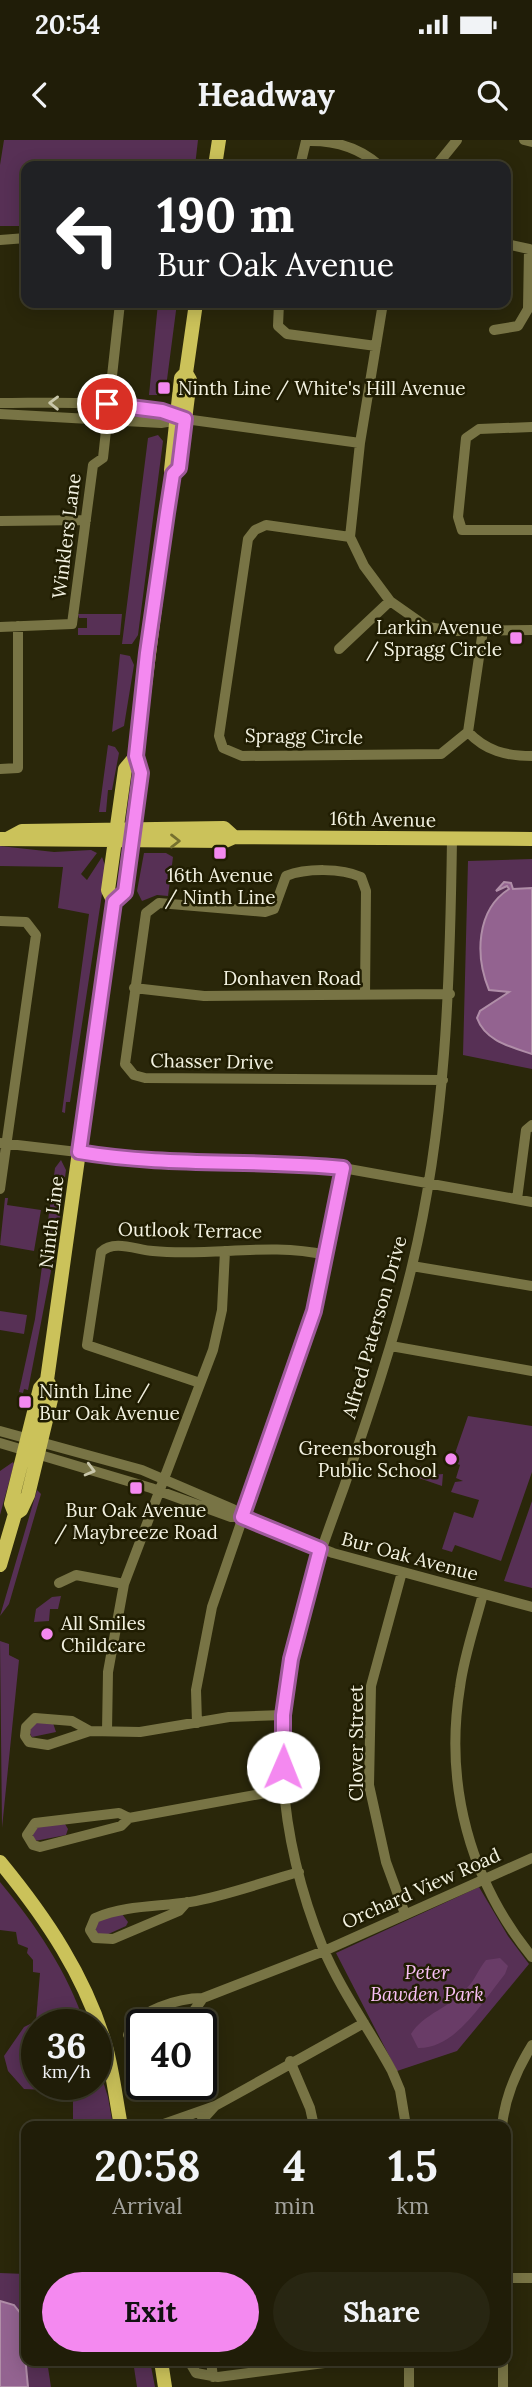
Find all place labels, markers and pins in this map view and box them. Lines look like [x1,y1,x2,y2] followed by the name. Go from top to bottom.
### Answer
[77,374,137,434] pin
[178,376,466,401] place label: Ninth Line / White's Hill Avenue
[156,380,172,396] marker: Ninth Line / White's Hill Avenue
[366,615,502,662] place label: Larkin Avenue / Spragg Circle
[508,630,524,646] marker: Larkin Avenue / Spragg Circle
[212,845,228,861] marker: 16th Avenue / Ninth Line
[164,863,276,910] place label: 16th Avenue / Ninth Line
[39,1379,180,1425] place label: Ninth Line / Bur Oak Avenue
[17,1394,33,1410] marker: Ninth Line / Bur Oak Avenue
[299,1436,437,1482] place label: Greensborough Public School
[443,1451,459,1467] marker: Greensborough Public School
[128,1480,144,1496] marker: Bur Oak Avenue / Maybreeze Road
[54,1498,218,1545] place label: Bur Oak Avenue / Maybreeze Road
[60,1611,146,1657] place label: All Smiles Childcare
[39,1626,55,1642] marker: All Smiles Childcare

